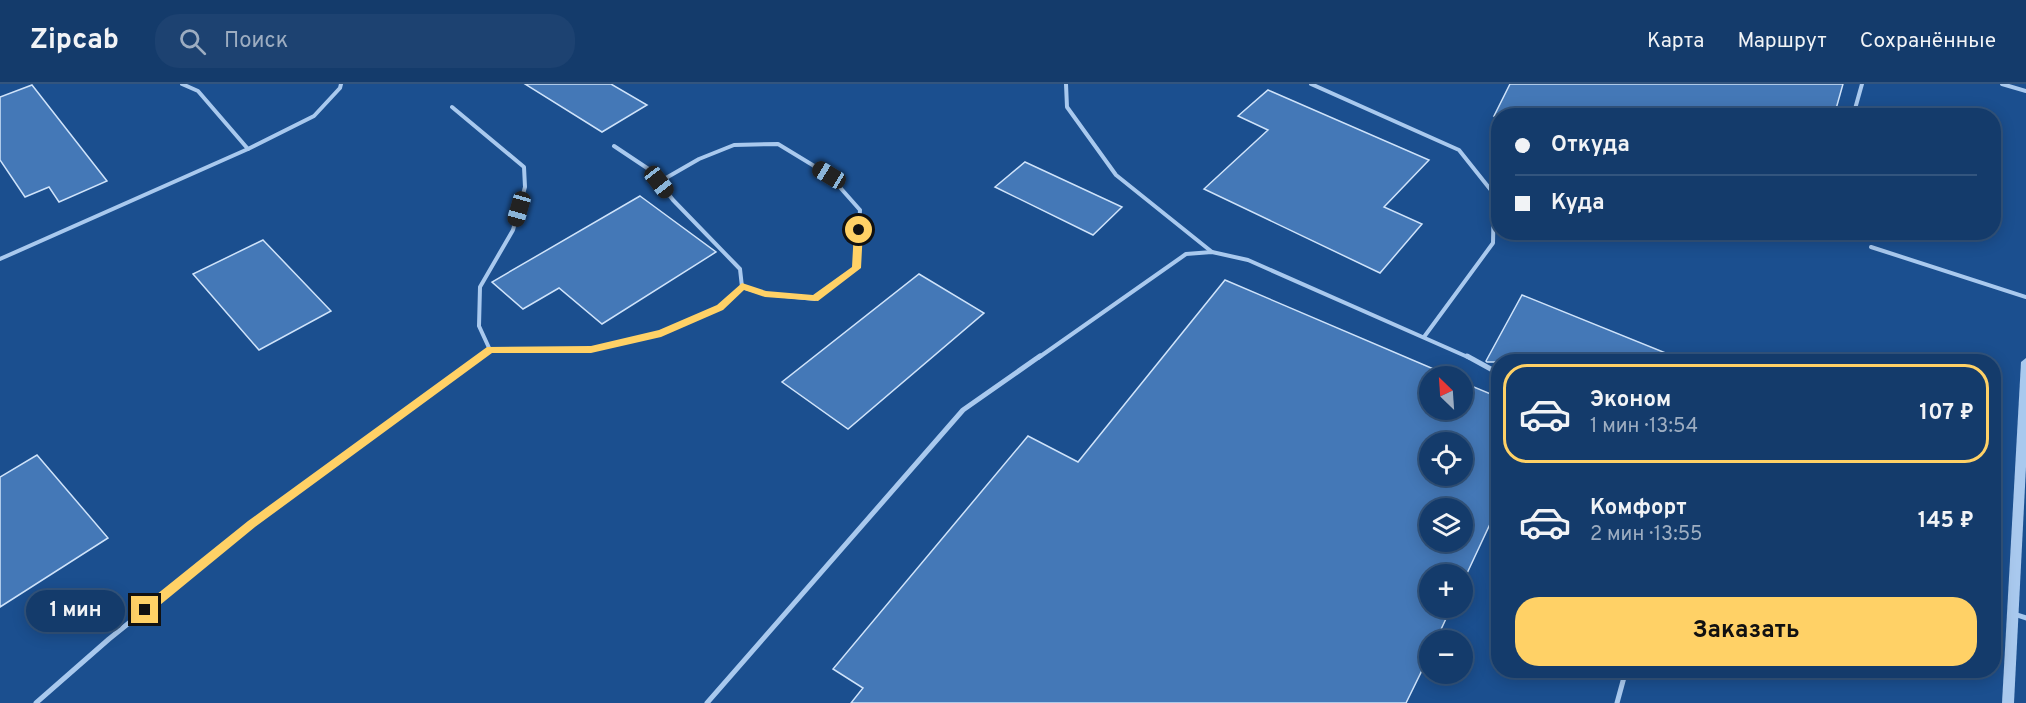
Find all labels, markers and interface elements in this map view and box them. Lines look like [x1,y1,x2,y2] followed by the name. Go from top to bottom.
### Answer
[155,14,575,68] search box
[30,23,119,59] text: Zipcab
[176,25,209,58] icon: search
[224,28,288,55] text: Поиск
[1647,28,1704,55] text: Карта
[1737,28,1827,55] text: Маршрут
[1860,28,1996,55] text: Сохранённые
[1551,132,1630,159] text: Откуда
[809,158,849,192] car
[641,162,677,202] car
[505,189,533,229] car
[1551,190,1605,217] text: Куда
[845,216,872,243] route start
[1419,366,1473,420] north arrow
[1419,366,1473,684] map controls
[1518,387,1572,441] icon: car
[1590,387,1671,414] text: Эконом
[1919,400,1974,427] text: 107 ₽
[1590,414,1698,440] text: 1 мин · 13:54
[1419,432,1473,486] button: locate
[1518,495,1572,549] icon: car
[1590,495,1687,522] text: Комфорт
[1419,498,1473,552] button: layers
[1918,508,1974,535] text: 145 ₽
[1590,522,1703,548] text: 2 мин · 13:55
[1419,564,1473,618] button: +
[25,589,124,631] callout: 1 мин
[131,596,158,623] route end
[1515,597,1977,666] button: Заказать
[50,598,101,624] text: 1 мин
[1419,630,1473,684] button: −

